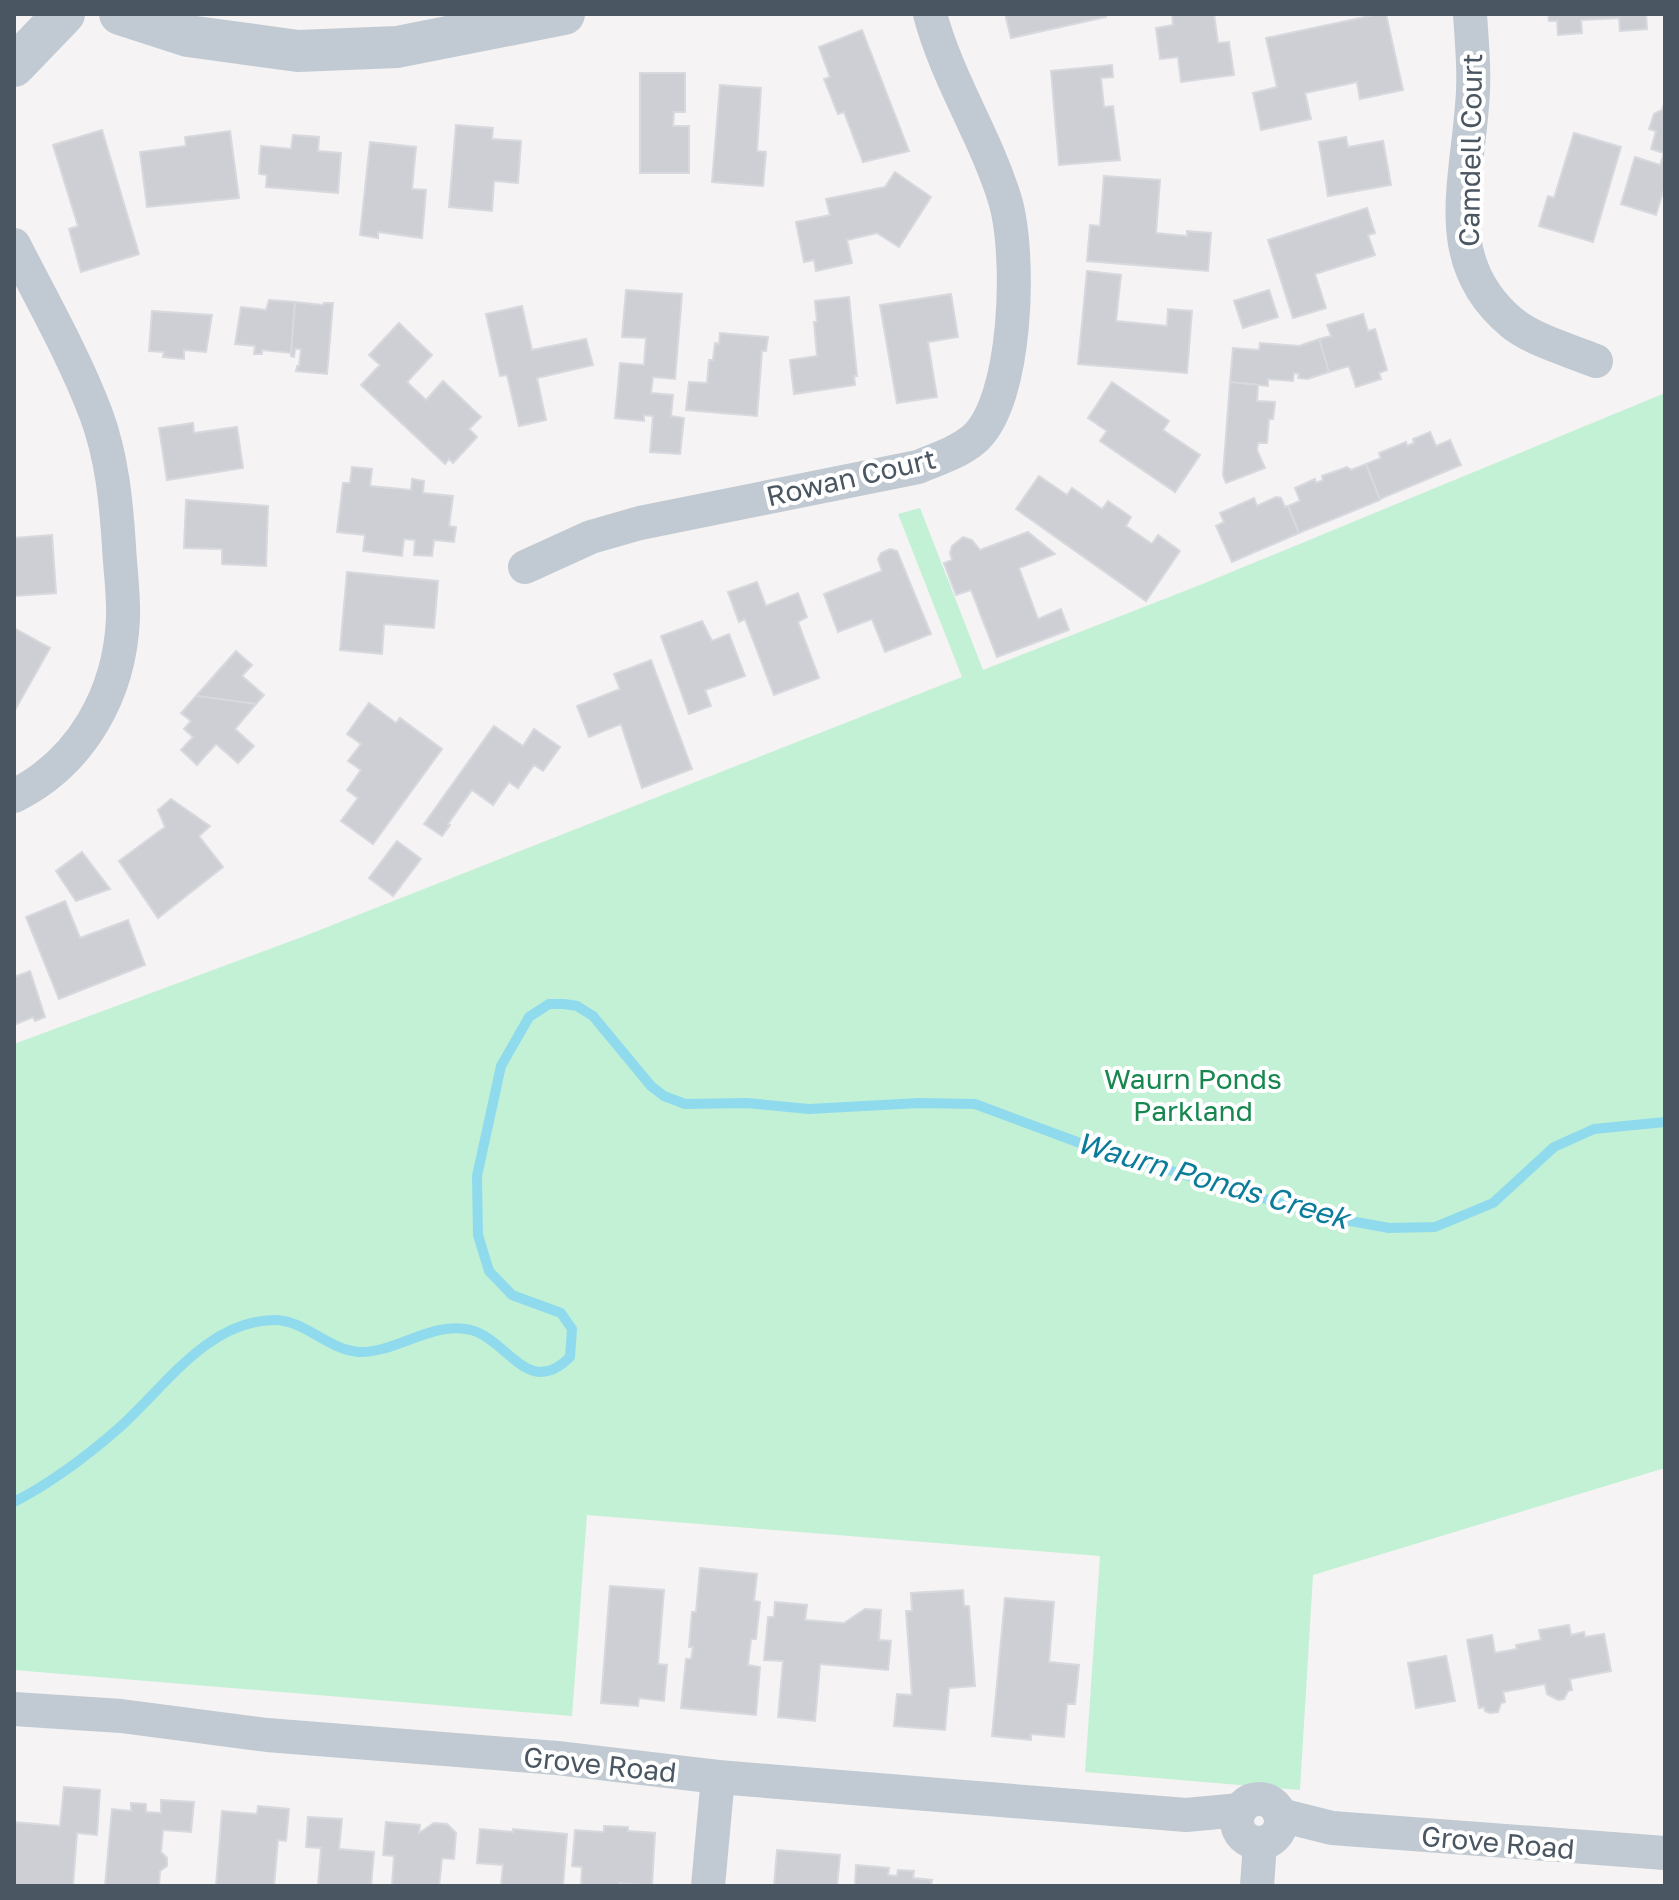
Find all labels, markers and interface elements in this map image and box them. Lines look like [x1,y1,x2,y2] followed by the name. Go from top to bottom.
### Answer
[1452,53,1488,247] street label: Camdell Court
[763,441,939,513] street label: Rowan Court
[1104,1062,1282,1127] park label: Waurn Ponds Parkland
[1073,1124,1356,1237] water label: Waurn Ponds Creek
[522,1740,678,1788] street label: Grove Road
[1420,1819,1576,1865] street label: Grove Road

